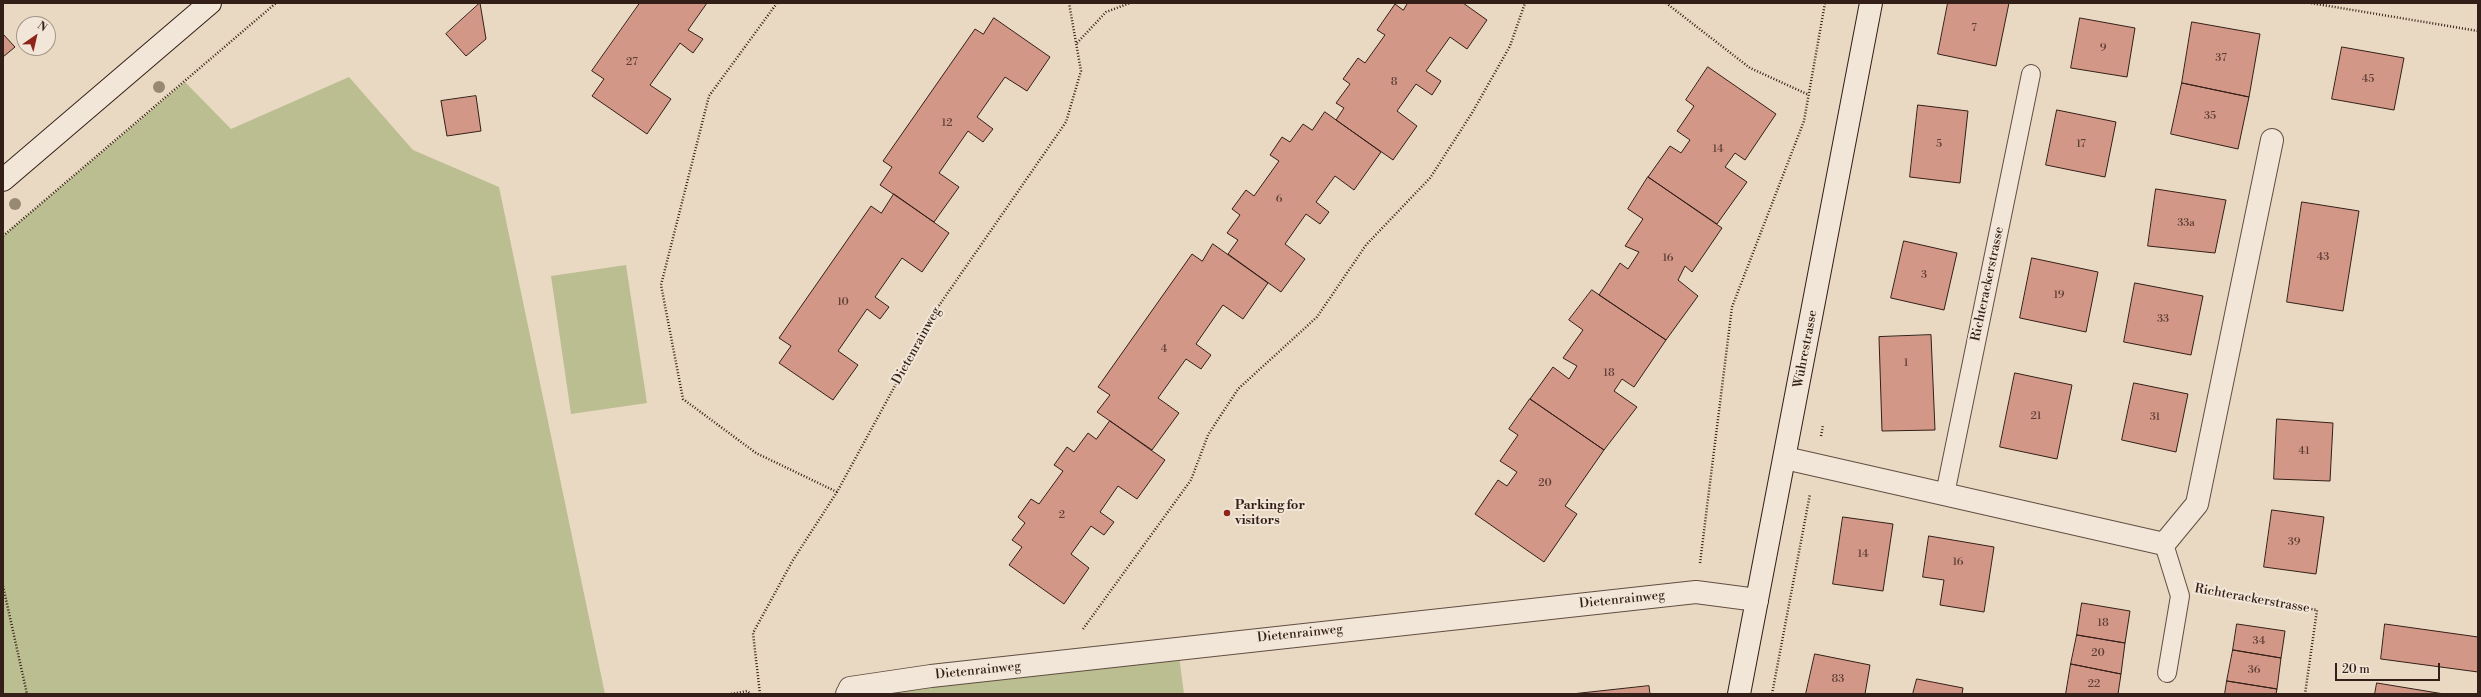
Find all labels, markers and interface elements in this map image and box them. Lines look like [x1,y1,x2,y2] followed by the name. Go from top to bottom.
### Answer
[16,16,56,56] north arrow
[35,19,50,35] text: N
[1971,21,1977,35] house number: 7
[2100,41,2106,55] house number: 9
[2215,51,2227,65] house number: 37
[626,55,638,69] house number: 27
[2362,72,2374,86] house number: 45
[1391,75,1397,89] house number: 8
[2204,109,2216,123] house number: 35
[941,116,953,130] house number: 12
[1936,137,1942,151] house number: 5
[2076,137,2086,151] house number: 17
[1713,142,1723,156] house number: 14
[1276,192,1282,206] house number: 6
[2177,216,2195,230] house number: 33a
[1968,225,2008,343] street label: Richterackerstrasse
[2317,250,2329,264] house number: 43
[1662,251,1674,265] house number: 16
[1921,268,1927,282] house number: 3
[2053,288,2065,302] house number: 19
[837,295,849,309] house number: 10
[889,305,945,387] street label: Dietenrainweg
[1791,309,1821,389] street label: Wührestrasse
[2157,312,2169,326] house number: 33
[1161,342,1167,356] house number: 4
[1904,356,1908,370] house number: 1
[1603,366,1615,380] house number: 18
[2030,409,2042,423] house number: 21
[2150,410,2160,424] house number: 31
[2298,444,2310,458] house number: 41
[1538,476,1552,490] house number: 20
[1235,498,1305,529] place label: Parking for visitors
[1059,508,1065,522] house number: 2
[1222,508,1232,518] marker: Parking for visitors
[2288,535,2300,549] house number: 39
[1858,547,1868,561] house number: 14
[1952,555,1964,569] house number: 16
[2193,581,2311,617] street label: Richterackerstrasse
[1578,588,1666,612] street label: Dietenrainweg
[2097,616,2109,630] house number: 18
[1256,622,1344,646] street label: Dietenrainweg
[2253,634,2265,648] house number: 34
[2091,646,2105,660] house number: 20
[2337,655,2442,681] scale bar
[934,659,1022,683] street label: Dietenrainweg
[2342,662,2370,677] text: 20 m
[2248,663,2260,677] house number: 36
[1832,672,1844,686] house number: 83
[2088,677,2100,691] house number: 22

